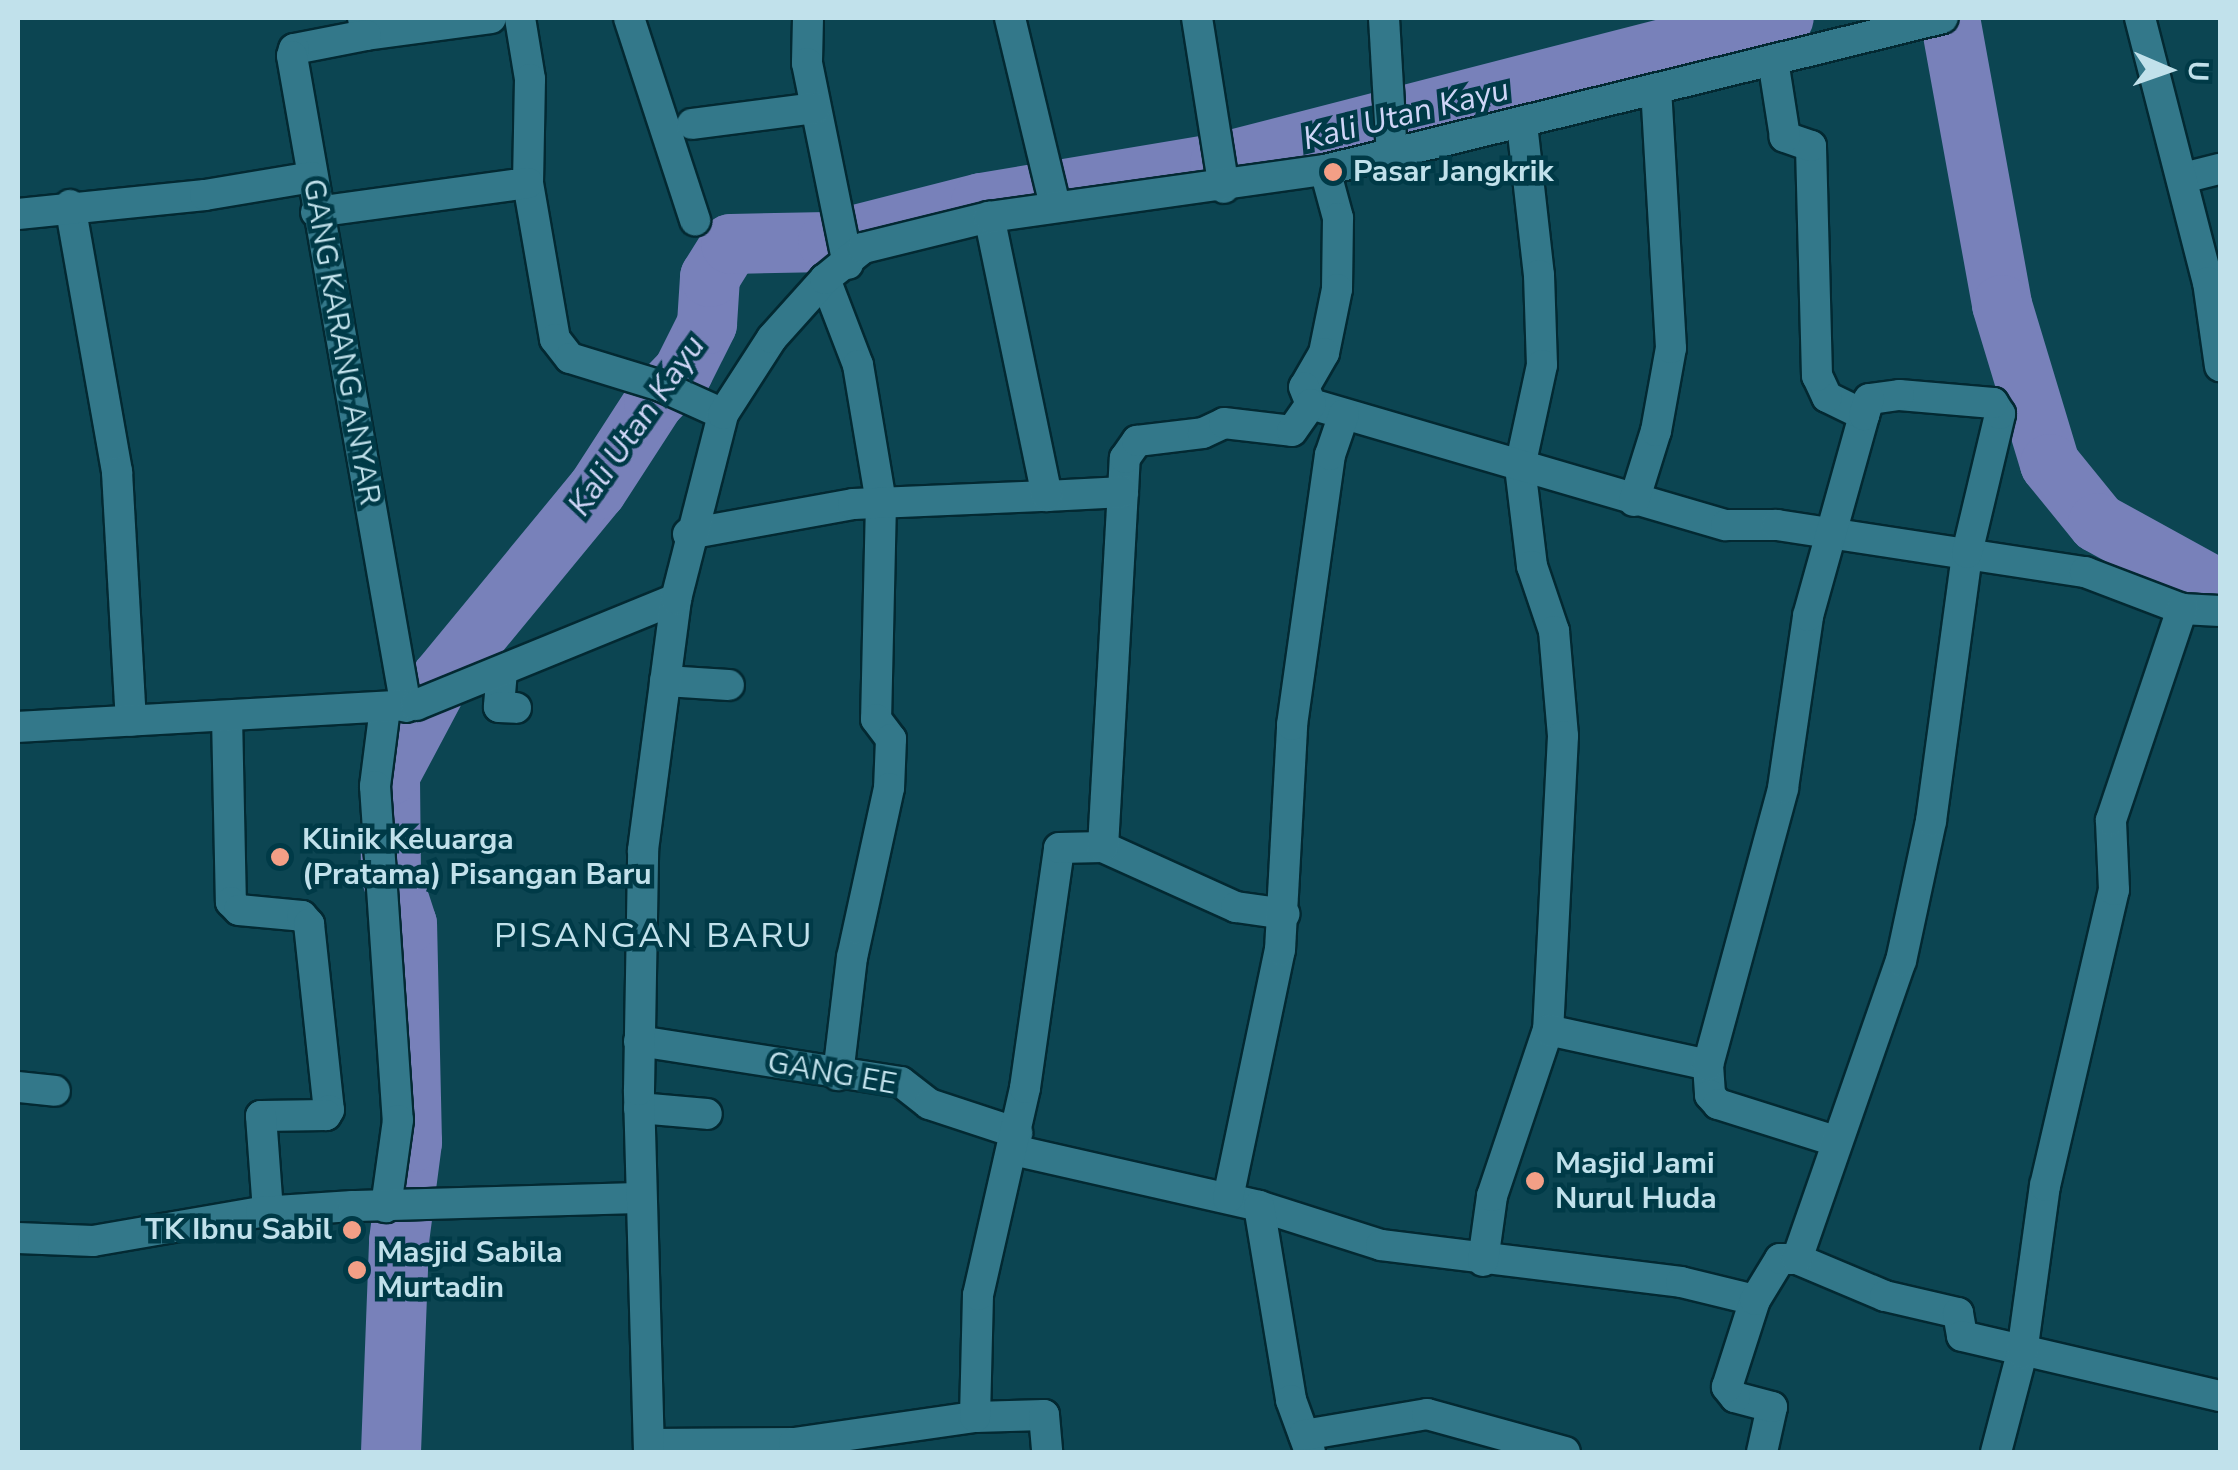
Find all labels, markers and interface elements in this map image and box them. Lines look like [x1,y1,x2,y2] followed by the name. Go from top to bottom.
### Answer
[2118,20,2218,120] north arrow
[2179,60,2217,82] text: U
[1299,71,1513,159] water label: Kali Utan Kayu
[1353,154,1553,190] place label: Pasar Jangkrik
[1322,161,1344,183] marker: Pasar Jangkrik
[295,176,387,508] street label: GANG KARANG ANYAR
[561,329,713,523] water label: Kali Utan Kayu
[302,822,652,892] place label: Klinik Keluarga (Pratama) Pisangan Baru
[267,844,293,870] marker: Klinik Keluarga (Pratama) Pisangan Baru
[494,915,814,957] district label: PISANGAN BARU
[765,1045,899,1103] street label: GANG EE
[1555,1146,1717,1216] place label: Masjid Jami Nurul Huda
[1524,1170,1546,1192] marker: Masjid Jami Nurul Huda
[145,1212,332,1248] place label: TK Ibnu Sabil
[341,1219,363,1241] marker: TK Ibnu Sabil
[377,1235,563,1306] place label: Masjid Sabila Murtadin
[346,1259,368,1281] marker: Masjid Sabila Murtadin

